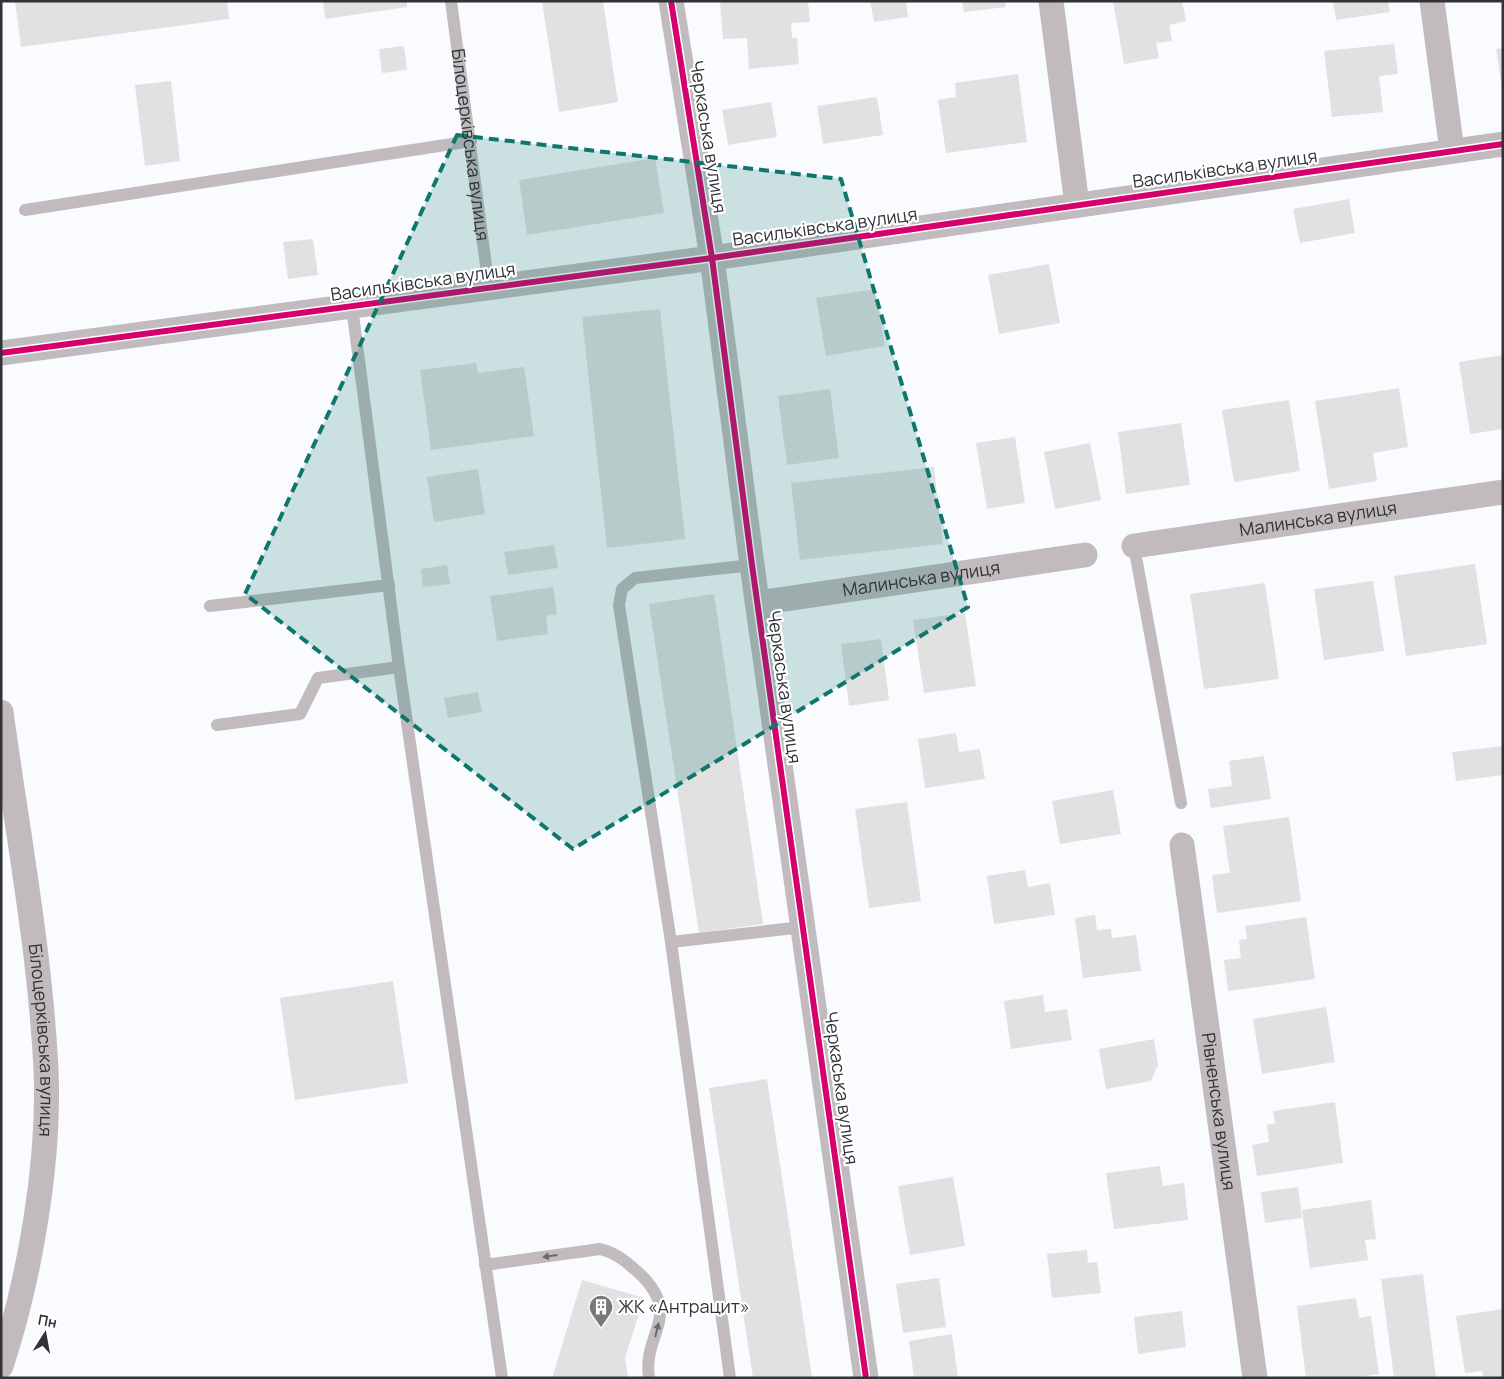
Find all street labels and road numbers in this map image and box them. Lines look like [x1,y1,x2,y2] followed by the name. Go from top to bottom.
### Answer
[446,47,496,242] street label: Білоцерківська вулиця
[685,59,733,215] street label: Черкаська вулиця
[1131,143,1319,193] street label: Васильківська вулиця
[731,201,919,251] street label: Васильківська вулиця
[329,256,517,306] street label: Васильківська вулиця
[1237,495,1398,541] street label: Малинська вулиця
[841,555,1002,601] street label: Малинська вулиця
[762,609,808,765] street label: Черкаська вулиця
[24,942,60,1138] street label: Білоцерківська вулиця
[819,1010,865,1166] street label: Черкаська вулиця
[1197,1031,1242,1192] street label: Рівненська вулиця

